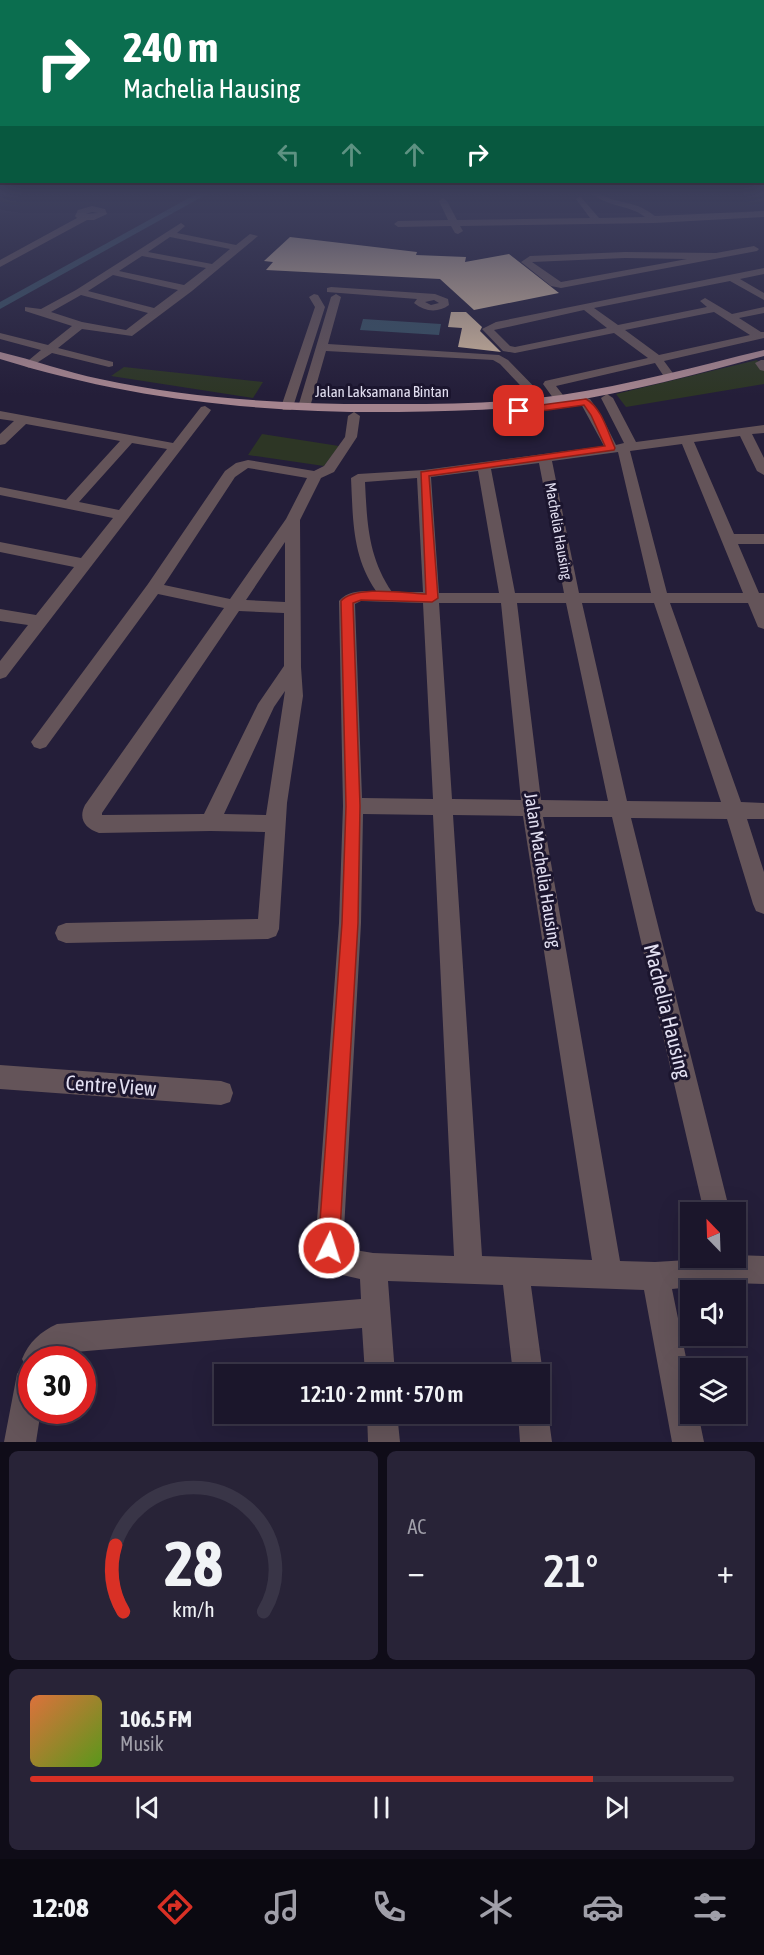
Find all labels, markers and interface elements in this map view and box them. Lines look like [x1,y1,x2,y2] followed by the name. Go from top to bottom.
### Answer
[123,23,218,71] text: 240 m
[24,24,102,102] icon: right
[123,73,300,104] text: Machelia Hausing
[272,138,305,171] icon: left
[335,138,368,171] icon: ahead
[398,138,431,171] icon: ahead
[461,138,494,171] icon: right
[315,383,449,400] street label: Jalan Laksamana Bintan
[493,385,544,436] pin
[502,394,535,427] icon: arrive
[542,481,576,582] street label: Machelia Hausing
[520,791,566,949] street label: Jalan Machelia Hausing
[640,941,696,1081] street label: Machelia Hausing
[65,1070,158,1100] street label: Centre View
[680,1202,746,1268] north arrow
[680,1202,746,1424] map controls
[297,1216,361,1280] position arrow
[680,1280,746,1346] button: sound
[18,1346,96,1424] speed limit sign: 30
[680,1358,746,1424] button: layers
[301,1381,463,1407] text: 12:10 · 2 mnt · 570 m
[408,1515,426,1538] text: AC
[164,1528,223,1599] text: 28
[543,1545,598,1597] text: 21°
[408,1552,425,1590] text: −
[717,1552,734,1590] text: +
[172,1598,215,1623] text: km/h
[120,1706,192,1732] text: 106.5 FM
[120,1732,164,1755] text: Musik
[131,1791,164,1824] icon: previous
[365,1791,398,1824] icon: pause
[600,1791,633,1824] icon: next
[154,1886,196,1928] icon: directions
[261,1886,303,1928] icon: music
[368,1886,410,1928] icon: phone
[475,1886,517,1928] icon: climate
[582,1886,624,1928] icon: car
[689,1886,731,1928] icon: filters
[33,1892,89,1923] text: 12:08

